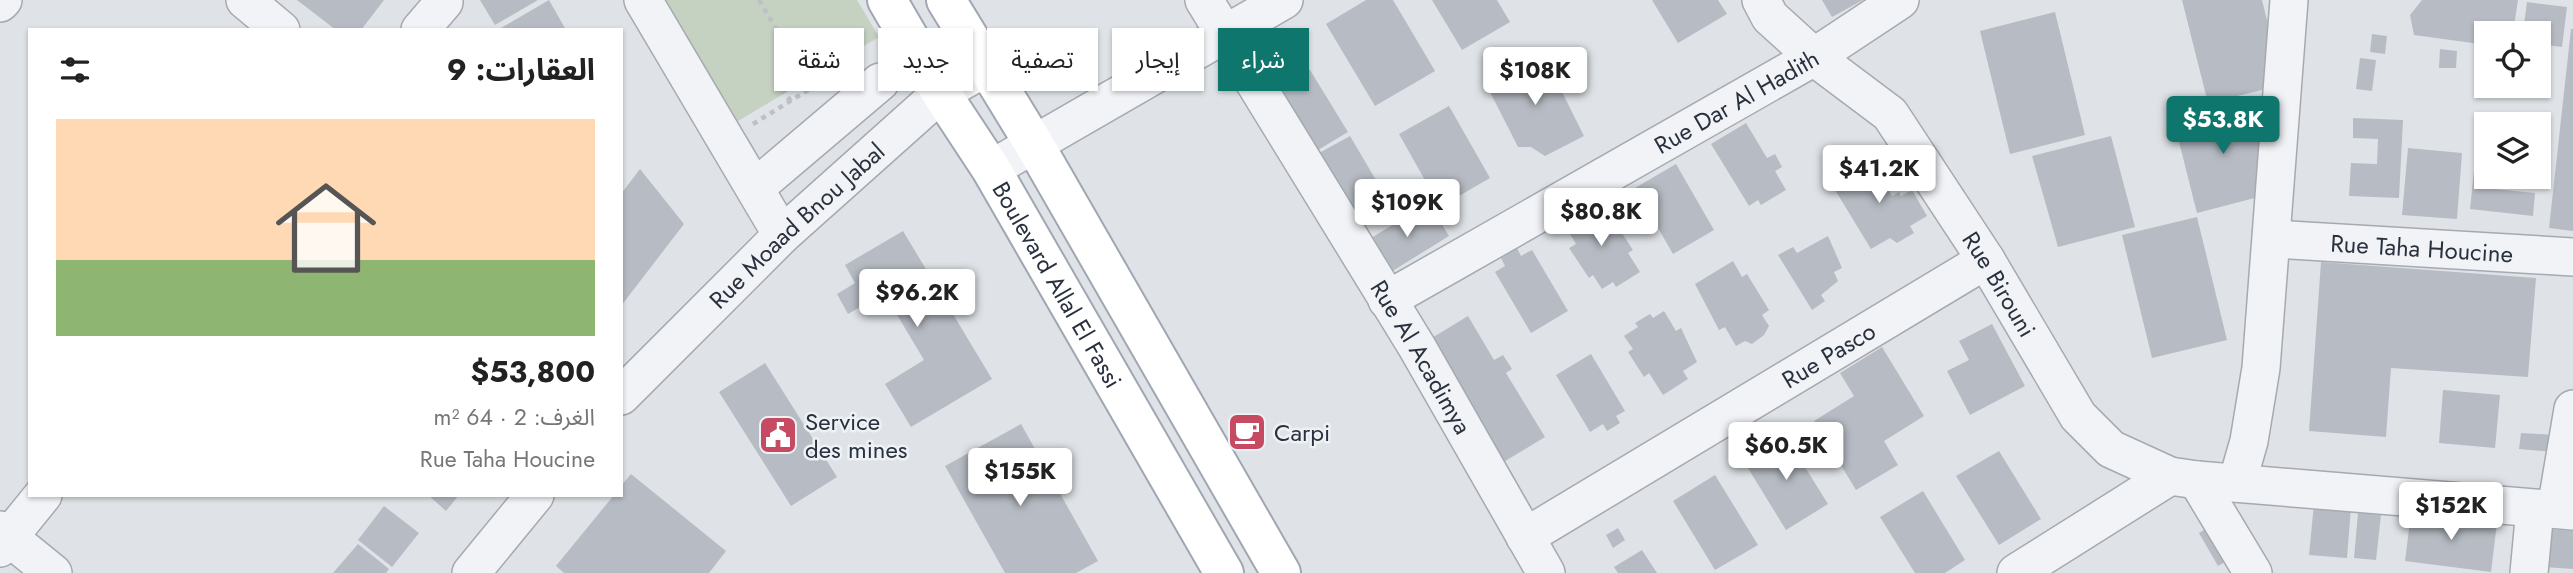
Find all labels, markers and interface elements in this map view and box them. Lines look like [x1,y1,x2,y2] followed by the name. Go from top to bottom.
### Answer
[2474,21,2551,189] map controls
[2474,21,2551,98] button: locate
[774,28,864,91] chip: شقة
[878,28,973,91] chip: جديد
[987,28,1098,91] chip: تصفية
[1112,28,1204,91] chip: إيجار
[1218,28,1309,91] chip: شراء
[1648,40,1825,162] street label: Rue Dar Al Hadith
[447,48,595,91] text: العقارات: 9
[1486,48,1584,107] pin: $108K
[56,51,94,89] icon: filters
[1499,53,1571,87] text: $108K
[2166,96,2280,156] pin: $53.8K
[2183,102,2263,136] text: $53.8K
[2474,112,2551,189] button: layers
[701,134,892,316] street label: Rue Moaad Bnou Jabal
[1822,146,1936,205] pin: $41.2K
[1839,151,1919,185] text: $41.2K
[263,165,389,291] icon: home
[984,175,1131,394] street label: Boulevard Allal El Fassi
[1358,180,1456,239] pin: $109K
[1371,185,1443,219] text: $109K
[1544,188,1658,248] pin: $80.8K
[1560,194,1642,228] text: $80.8K
[1954,224,2045,343] street label: Rue Birouni
[2329,225,2514,271] street label: Rue Taha Houcine
[860,270,974,329] pin: $96.2K
[1362,273,1481,441] street label: Rue Al Acadimya
[875,275,959,309] text: $96.2K
[1775,313,1882,396] street label: Rue Pasco
[471,350,595,393] text: $53,800
[433,400,595,434] text: الغرف: 2 · 64 m²
[805,404,908,467] place label: Service des mines
[1226,411,1268,453] cafe icon: Carpi
[757,414,799,456] public building icon: Service des mines
[1274,415,1330,450] place label: Carpi
[1729,422,1843,482] pin: $60.5K
[1744,428,1828,462] text: $60.5K
[420,442,595,476] text: Rue Taha Houcine
[971,448,1069,508] pin: $155K
[984,454,1056,488] text: $155K
[2402,482,2500,542] pin: $152K
[2415,488,2487,522] text: $152K

